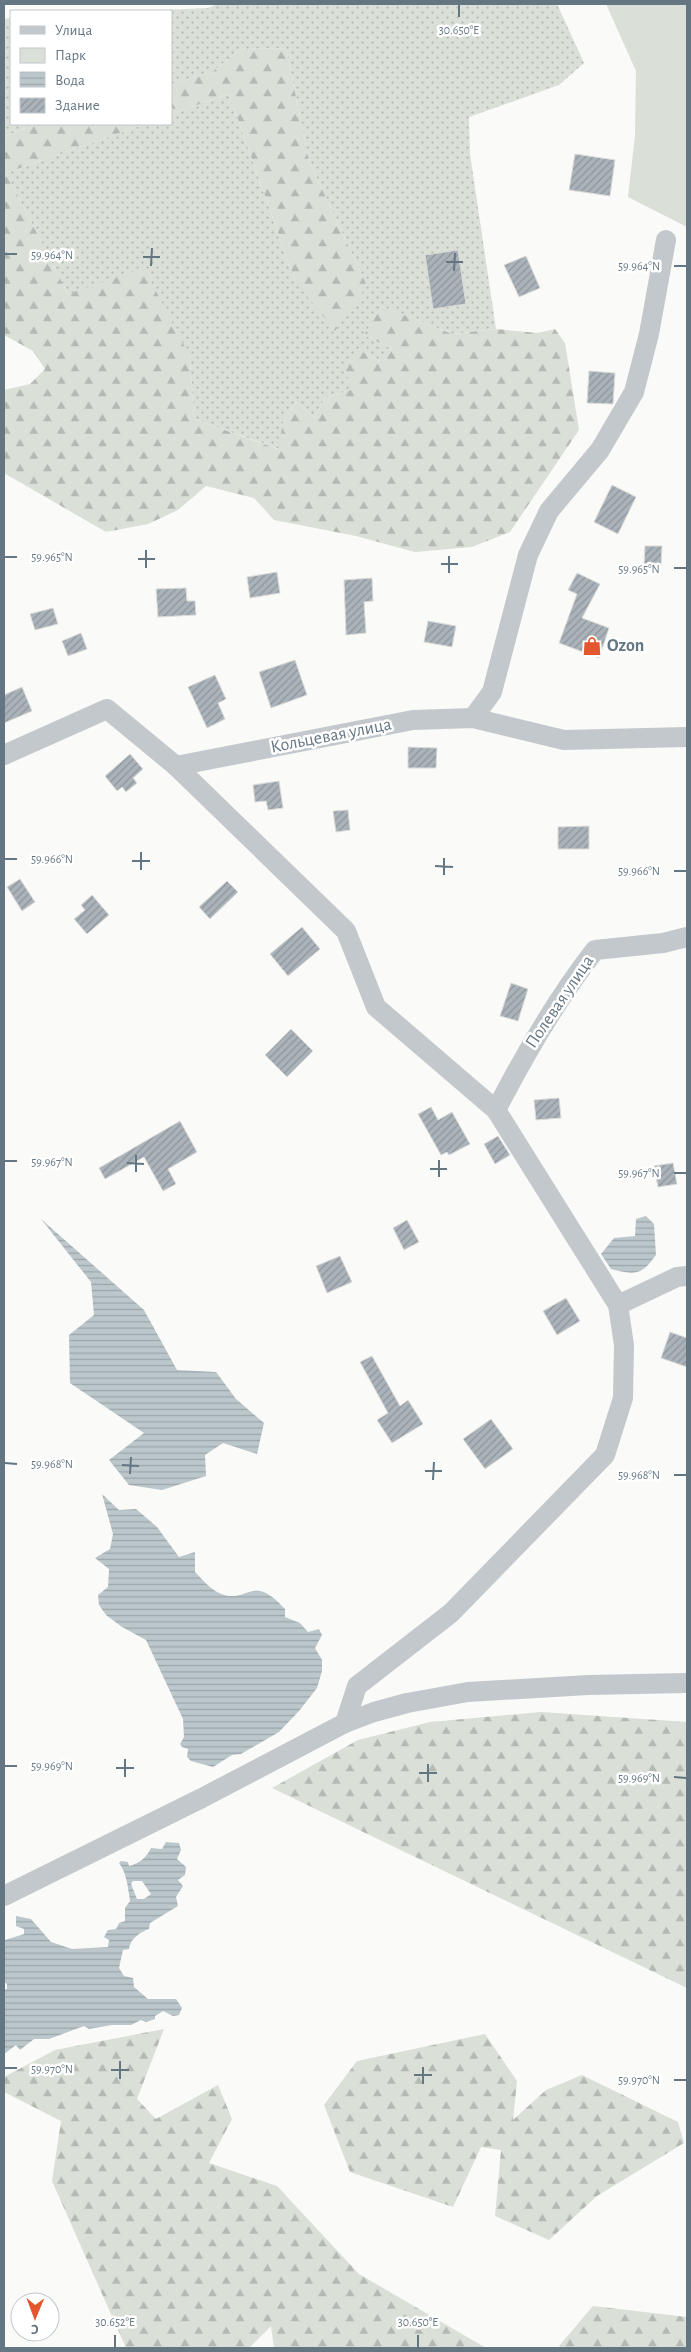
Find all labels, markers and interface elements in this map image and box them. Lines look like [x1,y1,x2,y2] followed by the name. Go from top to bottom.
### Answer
[10,10,172,125] legend
[55,23,92,38] text: Улица
[439,24,479,36] text: 30.650°E
[55,48,86,63] text: Парк
[55,73,85,88] text: Вода
[55,98,100,113] text: Здание
[31,249,73,261] text: 59.964°N
[618,260,660,272] text: 59.964°N
[31,551,73,563] text: 59.965°N
[618,563,660,575] text: 59.965°N
[581,635,603,657] shop icon: Ozon
[607,637,644,655] place label: Ozon
[269,715,393,757] street label: Кольцевая улица
[31,853,73,865] text: 59.966°N
[618,865,660,877] text: 59.966°N
[523,952,597,1052] street label: Полевая улица
[31,1156,73,1168] text: 59.967°N
[618,1167,660,1179] text: 59.967°N
[31,1458,73,1470] text: 59.968°N
[618,1469,660,1481] text: 59.968°N
[31,1760,73,1772] text: 59.969°N
[618,1772,660,1784] text: 59.969°N
[31,2063,73,2075] text: 59.970°N
[618,2074,660,2086] text: 59.970°N
[10,2292,60,2342] north arrow
[95,2316,135,2328] text: 30.652°E
[398,2316,438,2328] text: 30.650°E
[31,2322,39,2336] text: С

